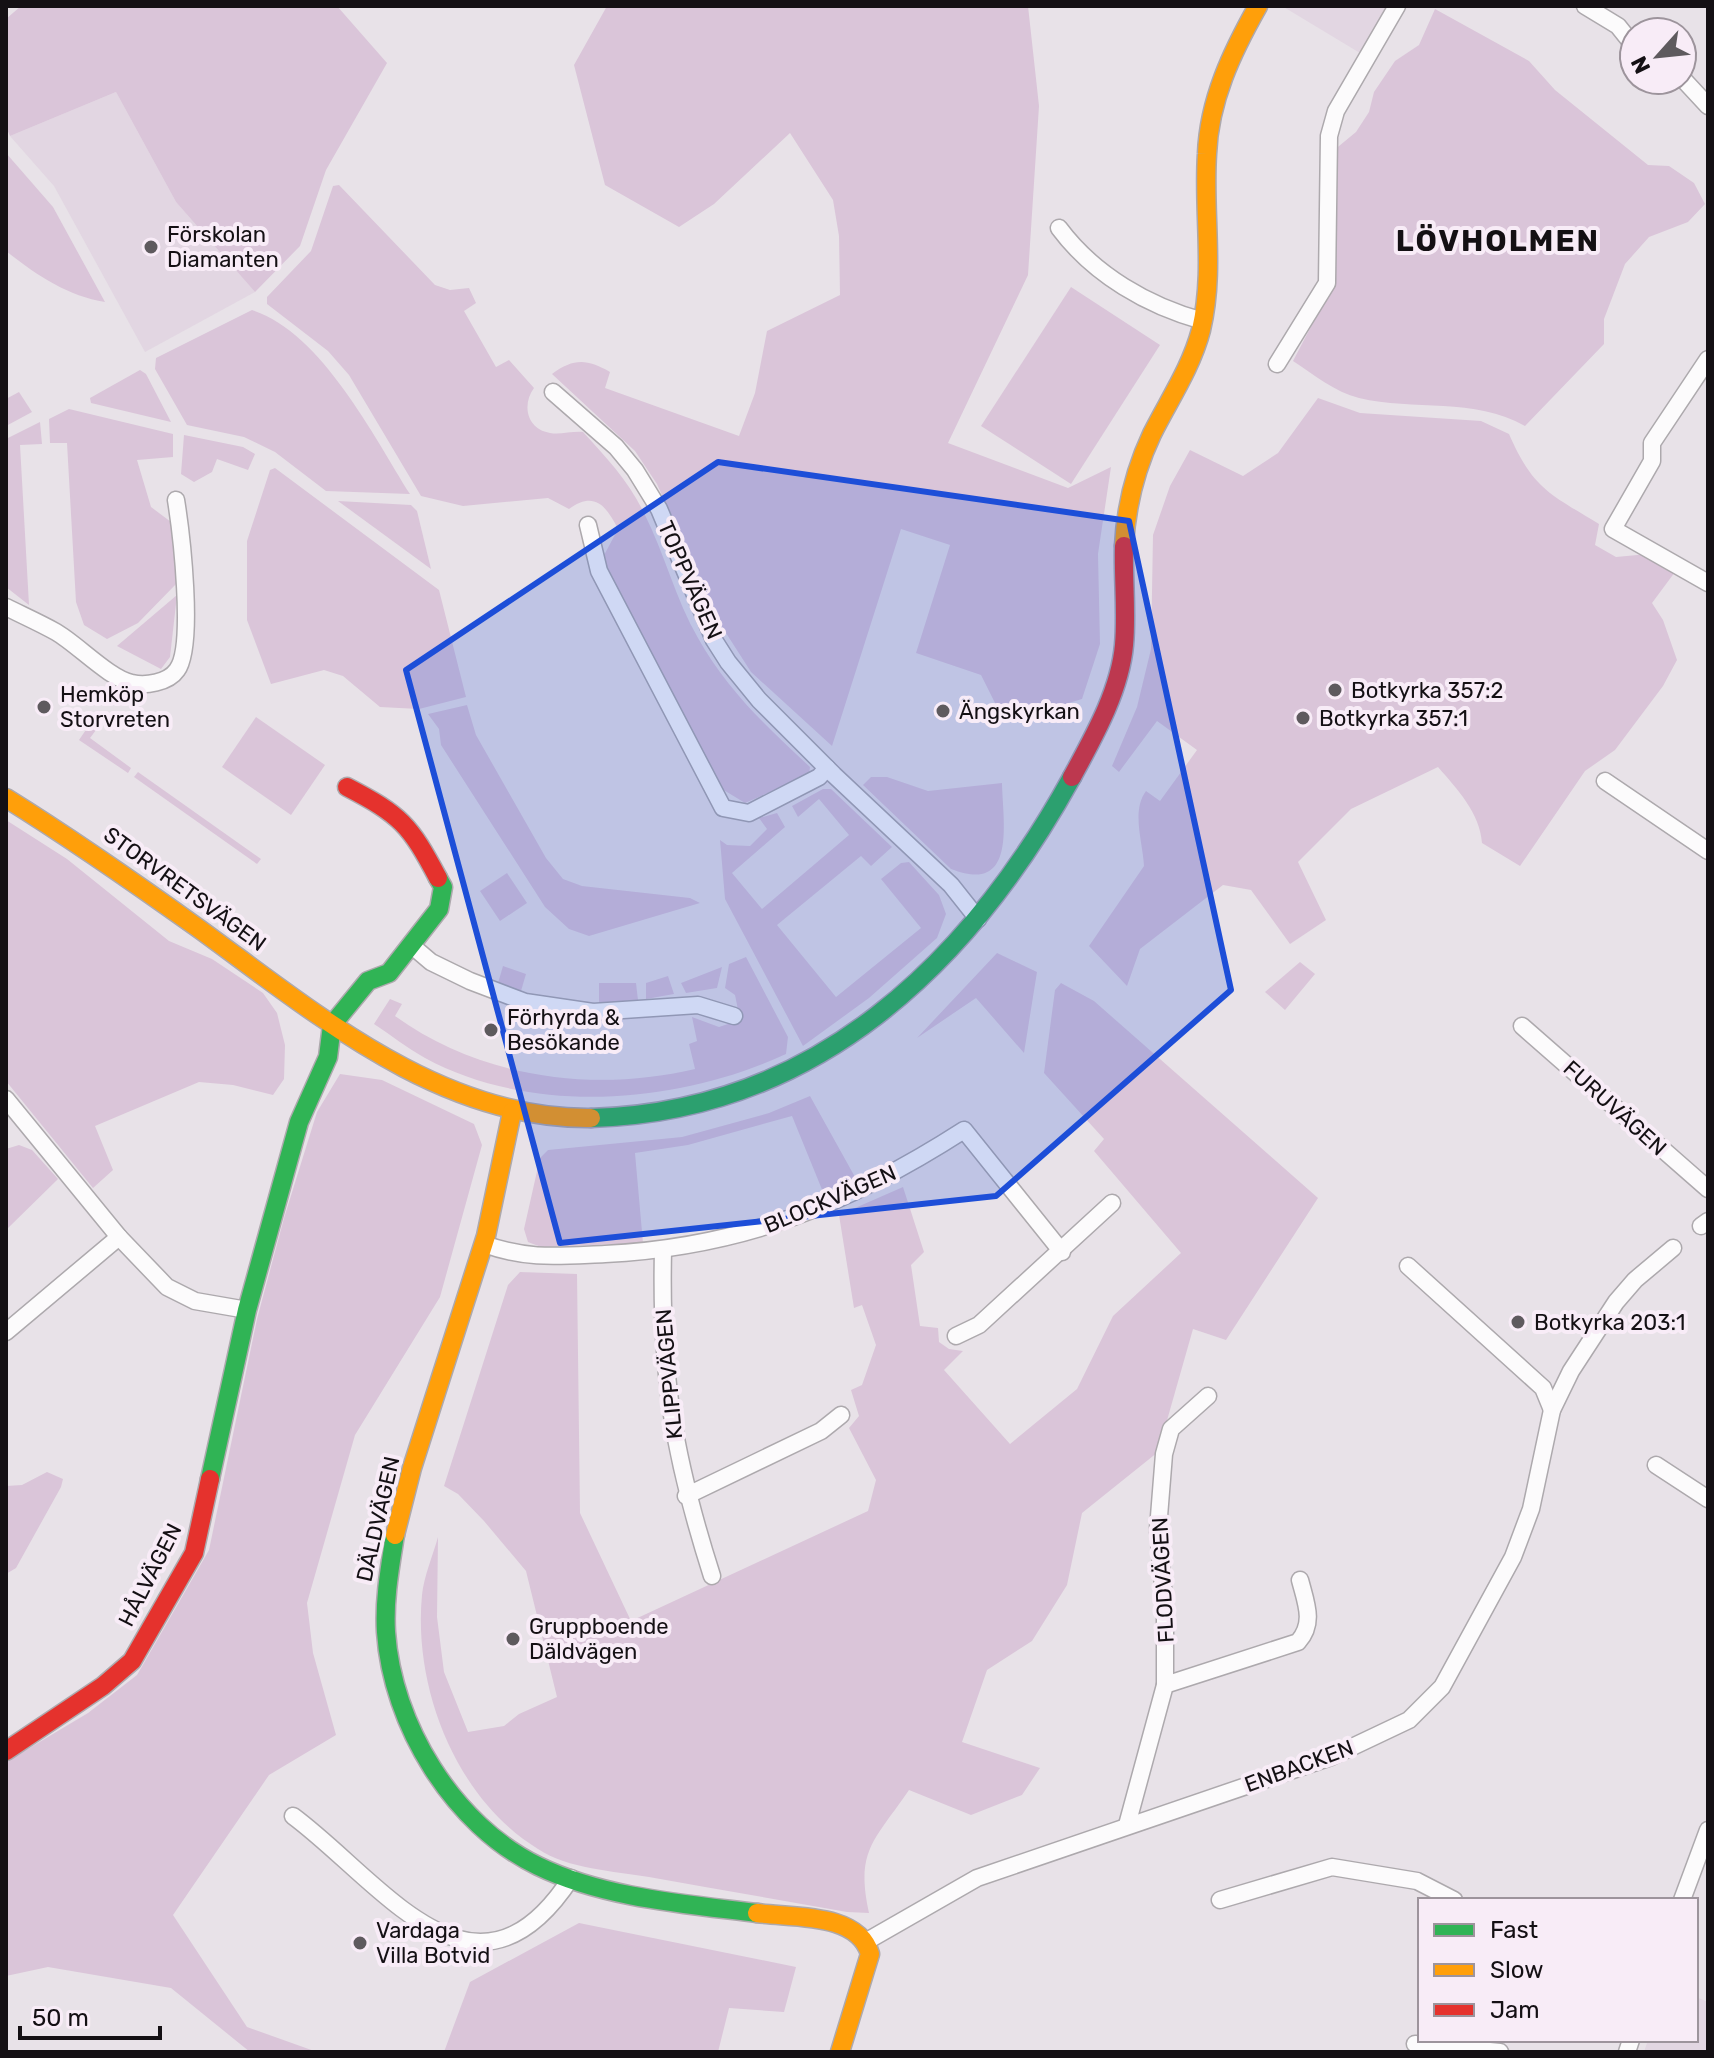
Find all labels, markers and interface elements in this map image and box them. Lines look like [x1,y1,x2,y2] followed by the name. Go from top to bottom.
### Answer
[1618,16,1698,96] north arrow
[1625,52,1656,78] text: N
[167,221,279,273] place label: Förskolan Diamanten
[1396,223,1600,259] district label: LÖVHOLMEN
[142,238,160,256] marker: Förskolan Diamanten
[652,517,728,643] street label: TOPPVÄGEN
[1351,677,1503,704] place label: Botkyrka 357:2
[60,681,170,733] place label: Hemköp Storvreten
[1326,681,1344,699] marker: Botkyrka 357:2
[35,698,53,716] marker: Hemköp Storvreten
[959,698,1080,725] place label: Ängskyrkan
[934,702,952,720] marker: Ängskyrkan
[1319,705,1468,732] place label: Botkyrka 357:1
[1294,709,1312,727] marker: Botkyrka 357:1
[99,821,271,957] street label: STORVRETSVÄGEN
[507,1004,620,1056] place label: Förhyrda & Besökande
[482,1021,500,1039] marker: Förhyrda & Besökande
[1558,1055,1672,1161] street label: FURUVÄGEN
[760,1159,900,1239] street label: BLOCKVÄGEN
[650,1308,688,1440] street label: KLIPPVÄGEN
[1534,1309,1686,1336] place label: Botkyrka 203:1
[1509,1313,1527,1331] marker: Botkyrka 203:1
[350,1454,406,1584] street label: DÄLDVÄGEN
[1146,1516,1180,1644] street label: FLODVÄGEN
[113,1519,187,1631] street label: HÅLVÄGEN
[529,1613,669,1665] place label: Gruppboende Däldvägen
[504,1630,522,1648] marker: Gruppboende Däldvägen
[1241,1734,1357,1798] street label: ENBACKEN
[1418,1898,1698,2042] legend
[1490,1916,1538,1944] text: Fast
[376,1917,490,1969] place label: Vardaga Villa Botvid
[351,1934,369,1952] marker: Vardaga Villa Botvid
[1490,1956,1543,1984] text: Slow
[20,1990,160,2040] scale bar
[1490,1996,1540,2024] text: Jam
[32,2004,89,2032] text: 50 m

